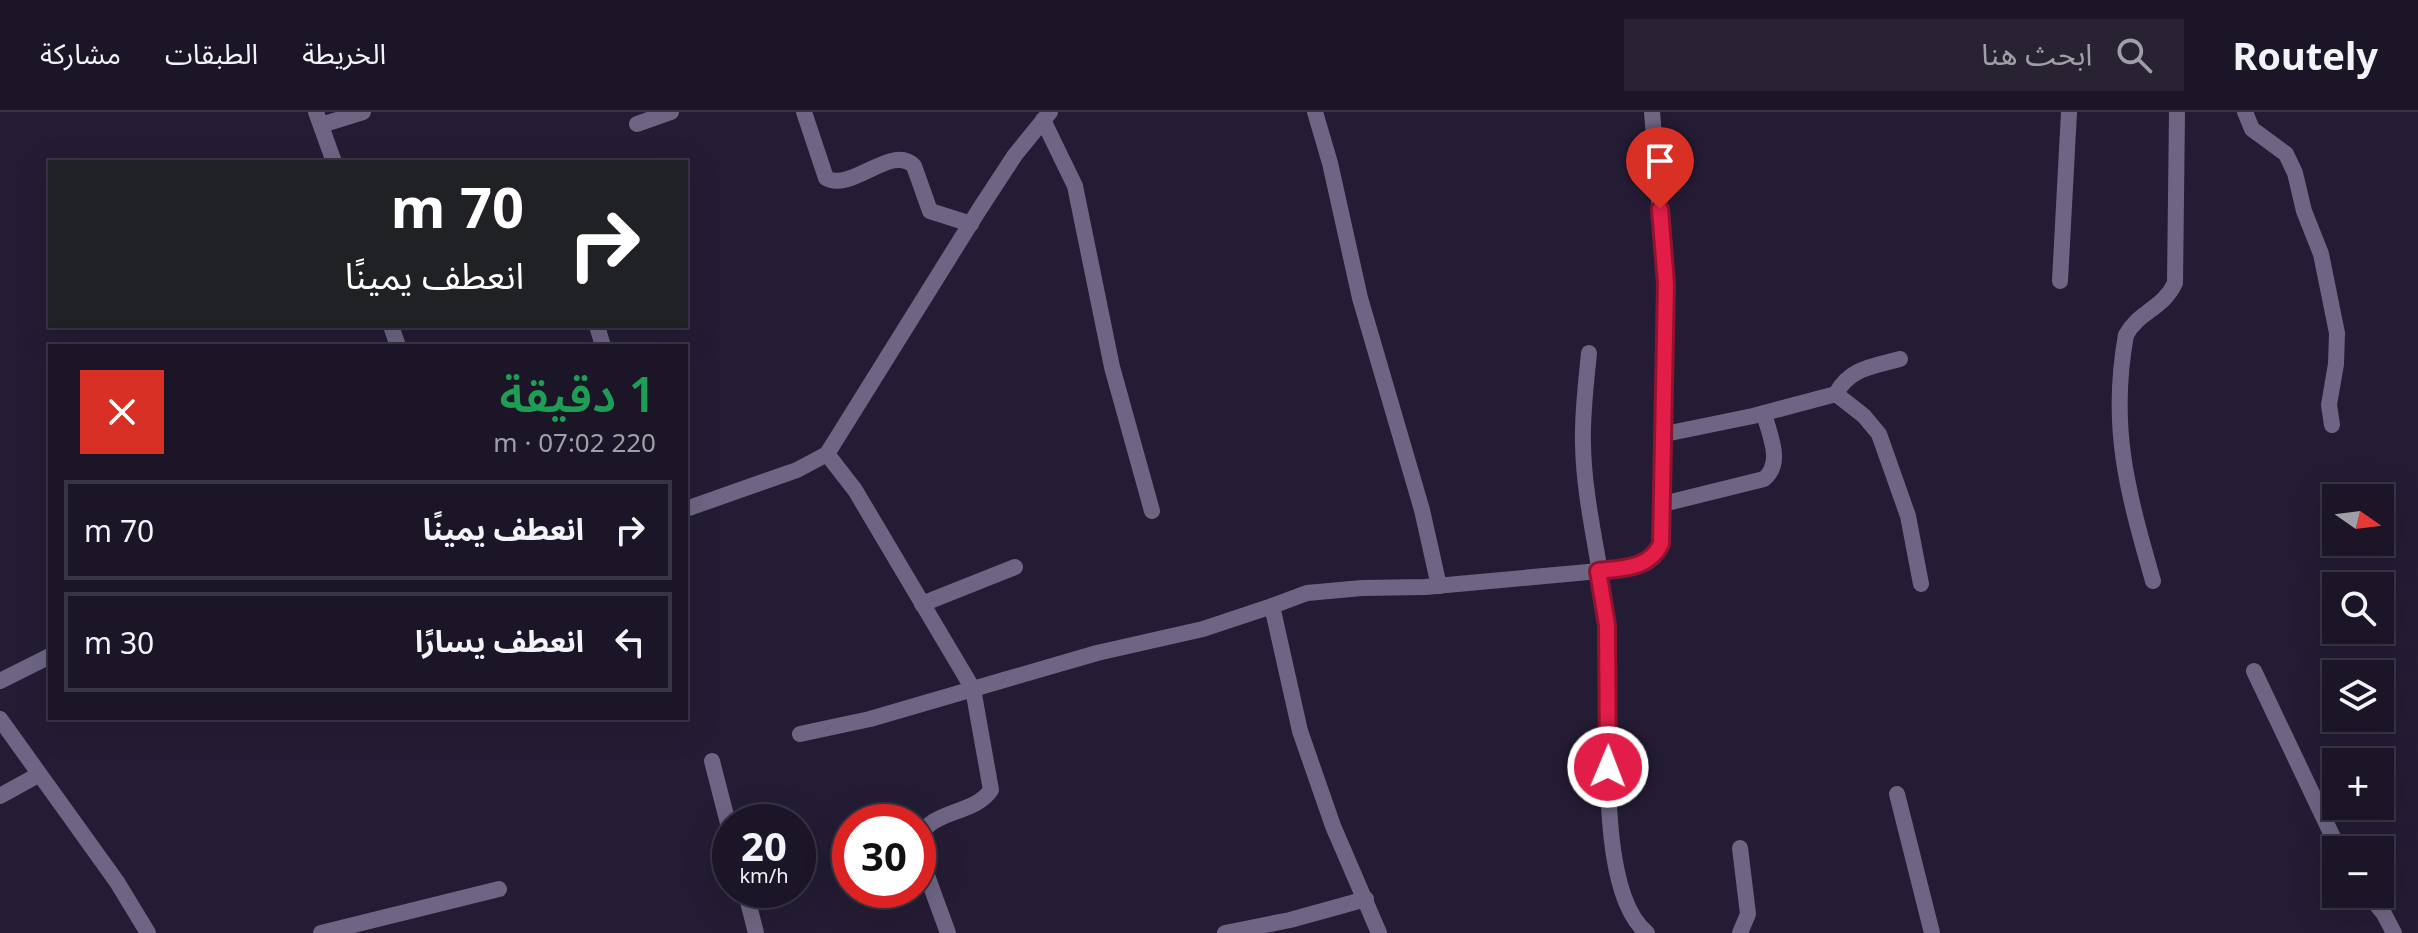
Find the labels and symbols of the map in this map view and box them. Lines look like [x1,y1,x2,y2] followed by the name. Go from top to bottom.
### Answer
[1626,127,1694,209] pin
[2322,484,2394,556] north arrow
[1566,725,1650,809] position arrow
[832,804,936,908] speed limit sign: 30

